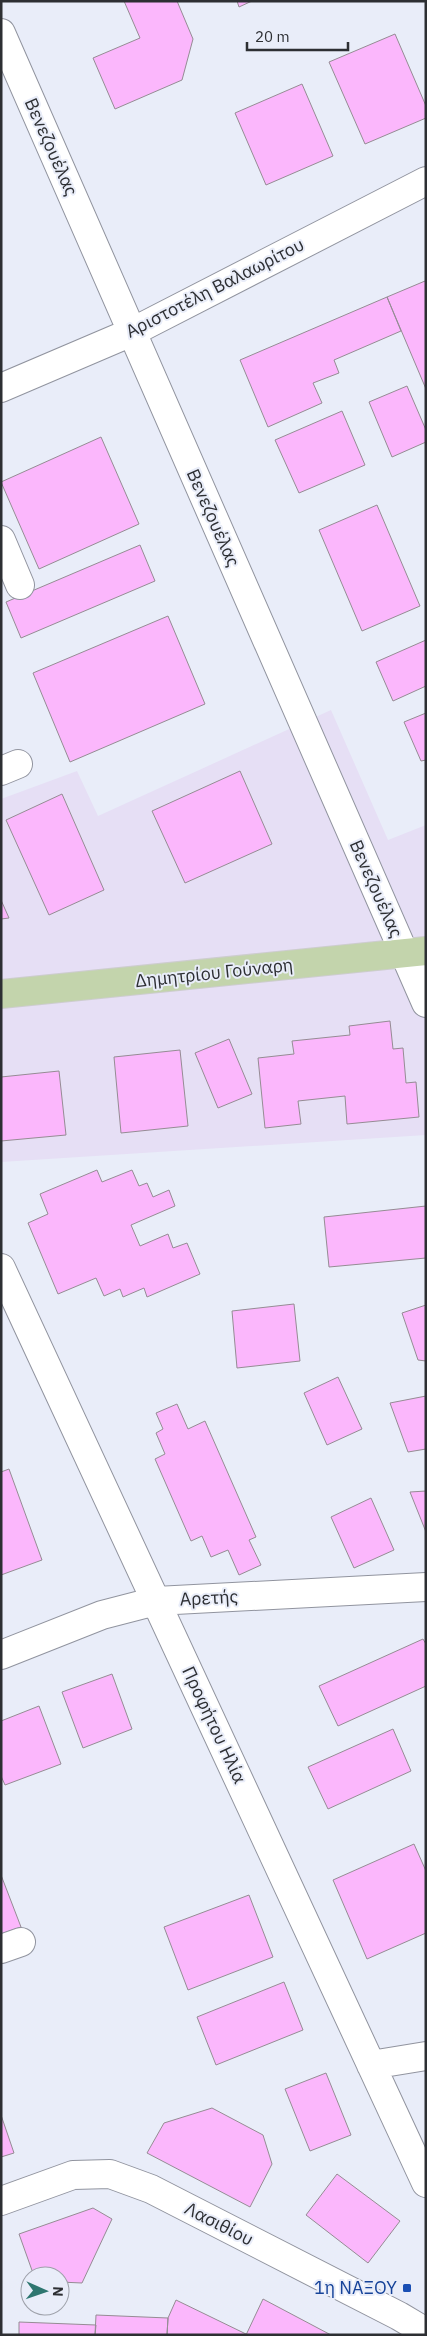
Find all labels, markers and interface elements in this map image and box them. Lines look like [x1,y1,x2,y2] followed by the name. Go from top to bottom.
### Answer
[247,20,348,52] scale bar
[255,27,290,46] text: 20 m
[20,94,83,200] street label: Βενεζουέλας
[122,233,308,343] street label: Αριστοτέλη Βαλαωρίτου
[182,465,245,571] street label: Βενεζουέλας
[345,836,408,942] street label: Βενεζουέλας
[134,953,294,992] street label: Δημητρίου Γούναρη
[179,1584,239,1611] street label: Αρετής
[177,1662,252,1787] street label: Προφήτου Ηλία
[181,2196,258,2251] street label: Λασιθίου
[20,2266,70,2316] north arrow
[314,2276,397,2299] place label: 1η ΝΑΞΟΥ
[401,2282,413,2294] marker: 1η ΝΑΞΟΥ
[49,2286,67,2297] text: N

